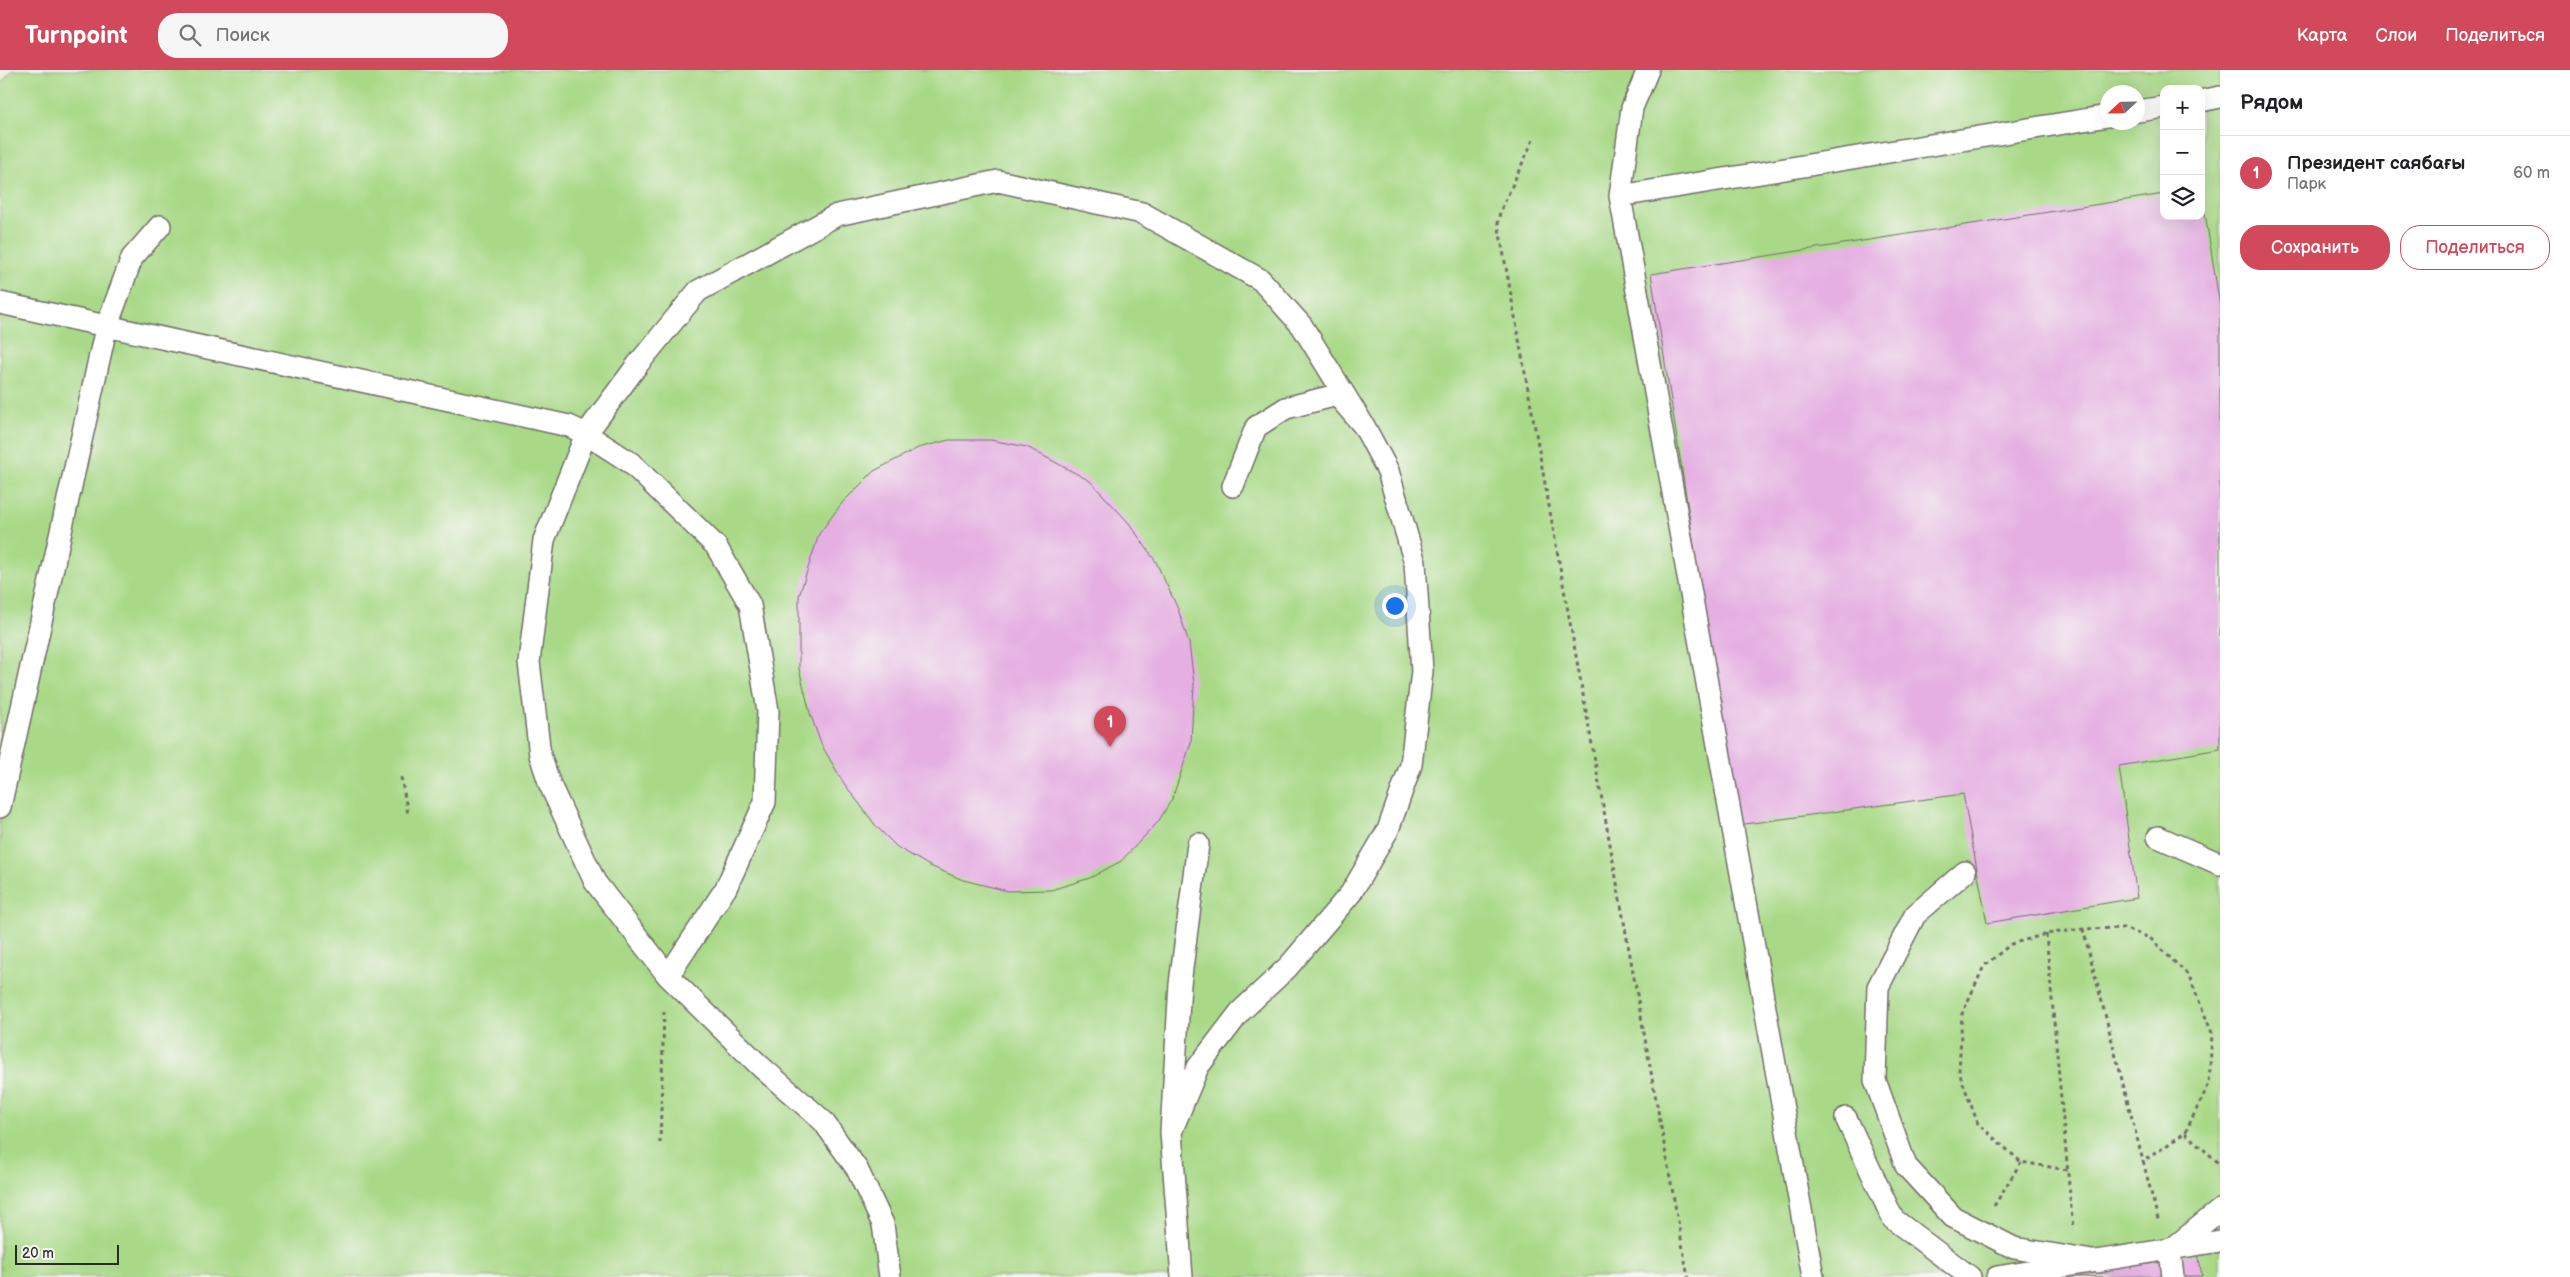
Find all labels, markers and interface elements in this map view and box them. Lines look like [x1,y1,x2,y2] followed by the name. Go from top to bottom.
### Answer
[158,13,508,58] search box
[25,21,128,50] text: Turnpoint
[176,21,204,49] icon: search
[216,24,270,47] text: Поиск
[2297,25,2347,46] text: Карта
[2375,25,2417,46] text: Слои
[2445,25,2545,46] text: Поделиться
[2100,85,2145,130] north arrow
[2160,85,2205,220] map controls
[2160,85,2205,130] button: +
[2240,90,2303,115] text: Рядом
[2160,130,2205,175] button: −
[2287,152,2465,175] text: Президент саябағы
[2253,164,2259,183] text: 1
[2513,164,2550,183] text: 60 m
[2160,175,2205,220] button: layers
[2287,175,2326,194] text: Парк
[2240,225,2390,270] button: Сохранить
[2400,225,2550,270] button: Поделиться
[1382,593,1408,619] your location
[1094,706,1126,747] pin: 1
[15,1242,119,1265] scale bar
[22,1245,54,1262] text: 20 m

